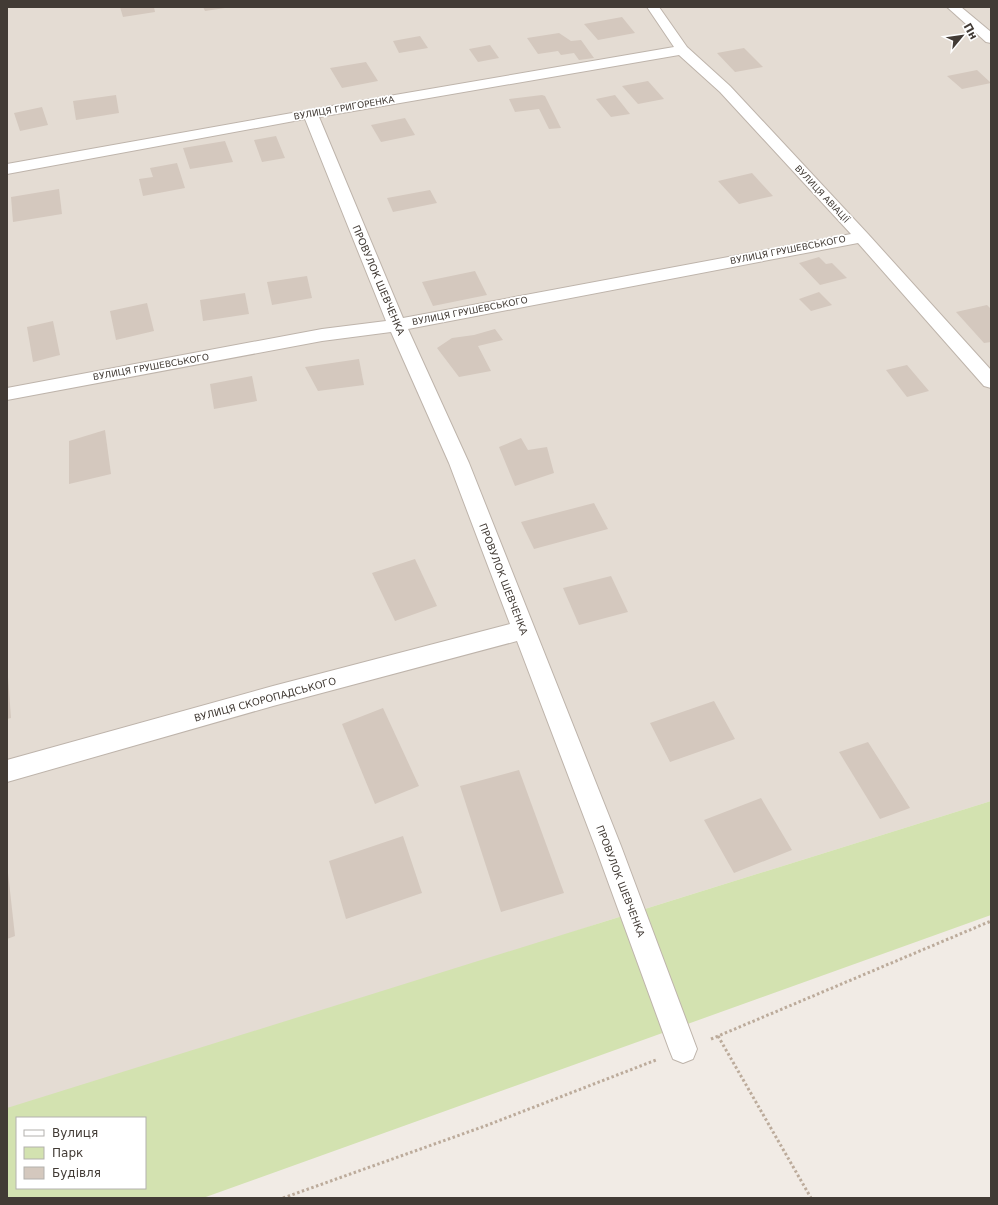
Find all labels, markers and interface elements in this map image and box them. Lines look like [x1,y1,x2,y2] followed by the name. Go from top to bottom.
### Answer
[942,16,982,56] north arrow
[961,21,980,42] text: Пн
[293,94,396,122] street label: ВУЛИЦЯ ГРИГОРЕНКА
[793,163,851,225] street label: ВУЛИЦЯ АВІАЦІЇ
[350,223,407,337] street label: ПРОВУЛОК ШЕВЧЕНКА
[729,234,847,266] street label: ВУЛИЦЯ ГРУШЕВСЬКОГО
[411,295,529,327] street label: ВУЛИЦЯ ГРУШЕВСЬКОГО
[92,352,210,382] street label: ВУЛИЦЯ ГРУШЕВСЬКОГО
[477,522,530,637] street label: ПРОВУЛОК ШЕВЧЕНКА
[193,675,338,724] street label: ВУЛИЦЯ СКОРОПАДСЬКОГО
[594,824,647,939] street label: ПРОВУЛОК ШЕВЧЕНКА
[16,1117,146,1189] legend
[52,1126,98,1140] text: Вулиця
[52,1146,83,1160] text: Парк
[52,1166,101,1180] text: Будівля

